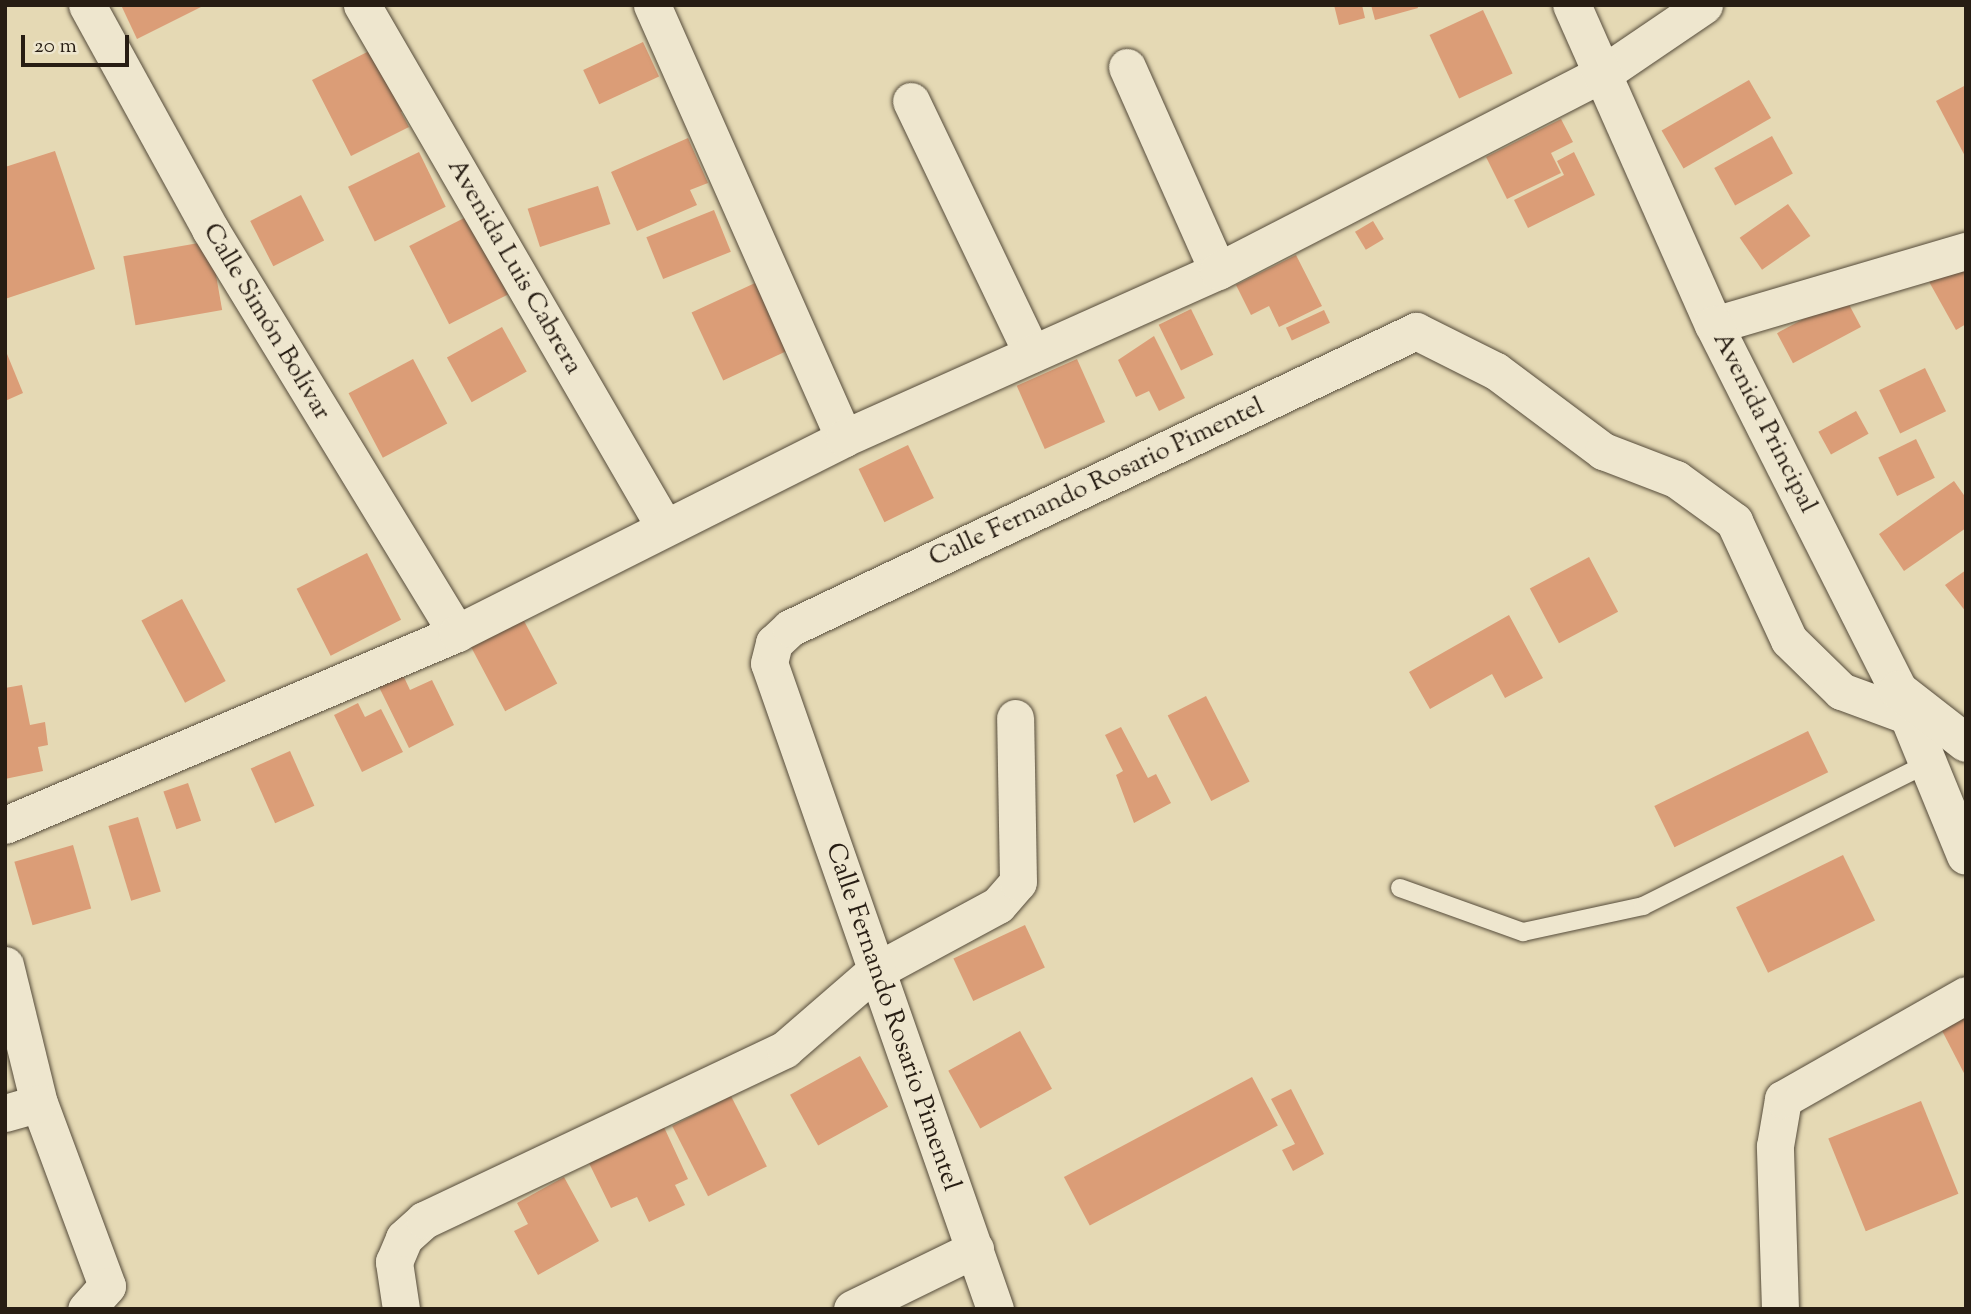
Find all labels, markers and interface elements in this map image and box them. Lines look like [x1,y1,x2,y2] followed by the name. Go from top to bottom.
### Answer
[24,21,133,65] scale bar
[34,32,77,62] text: 20 m
[440,154,588,380] street label: Avenida Luis Cabrera
[195,218,337,426] street label: Calle Simón Bolívar
[1705,327,1823,519] street label: Avenida Principal
[925,392,1269,574] street label: Calle Fernando Rosario Pimentel
[818,839,966,1195] street label: Calle Fernando Rosario Pimentel

